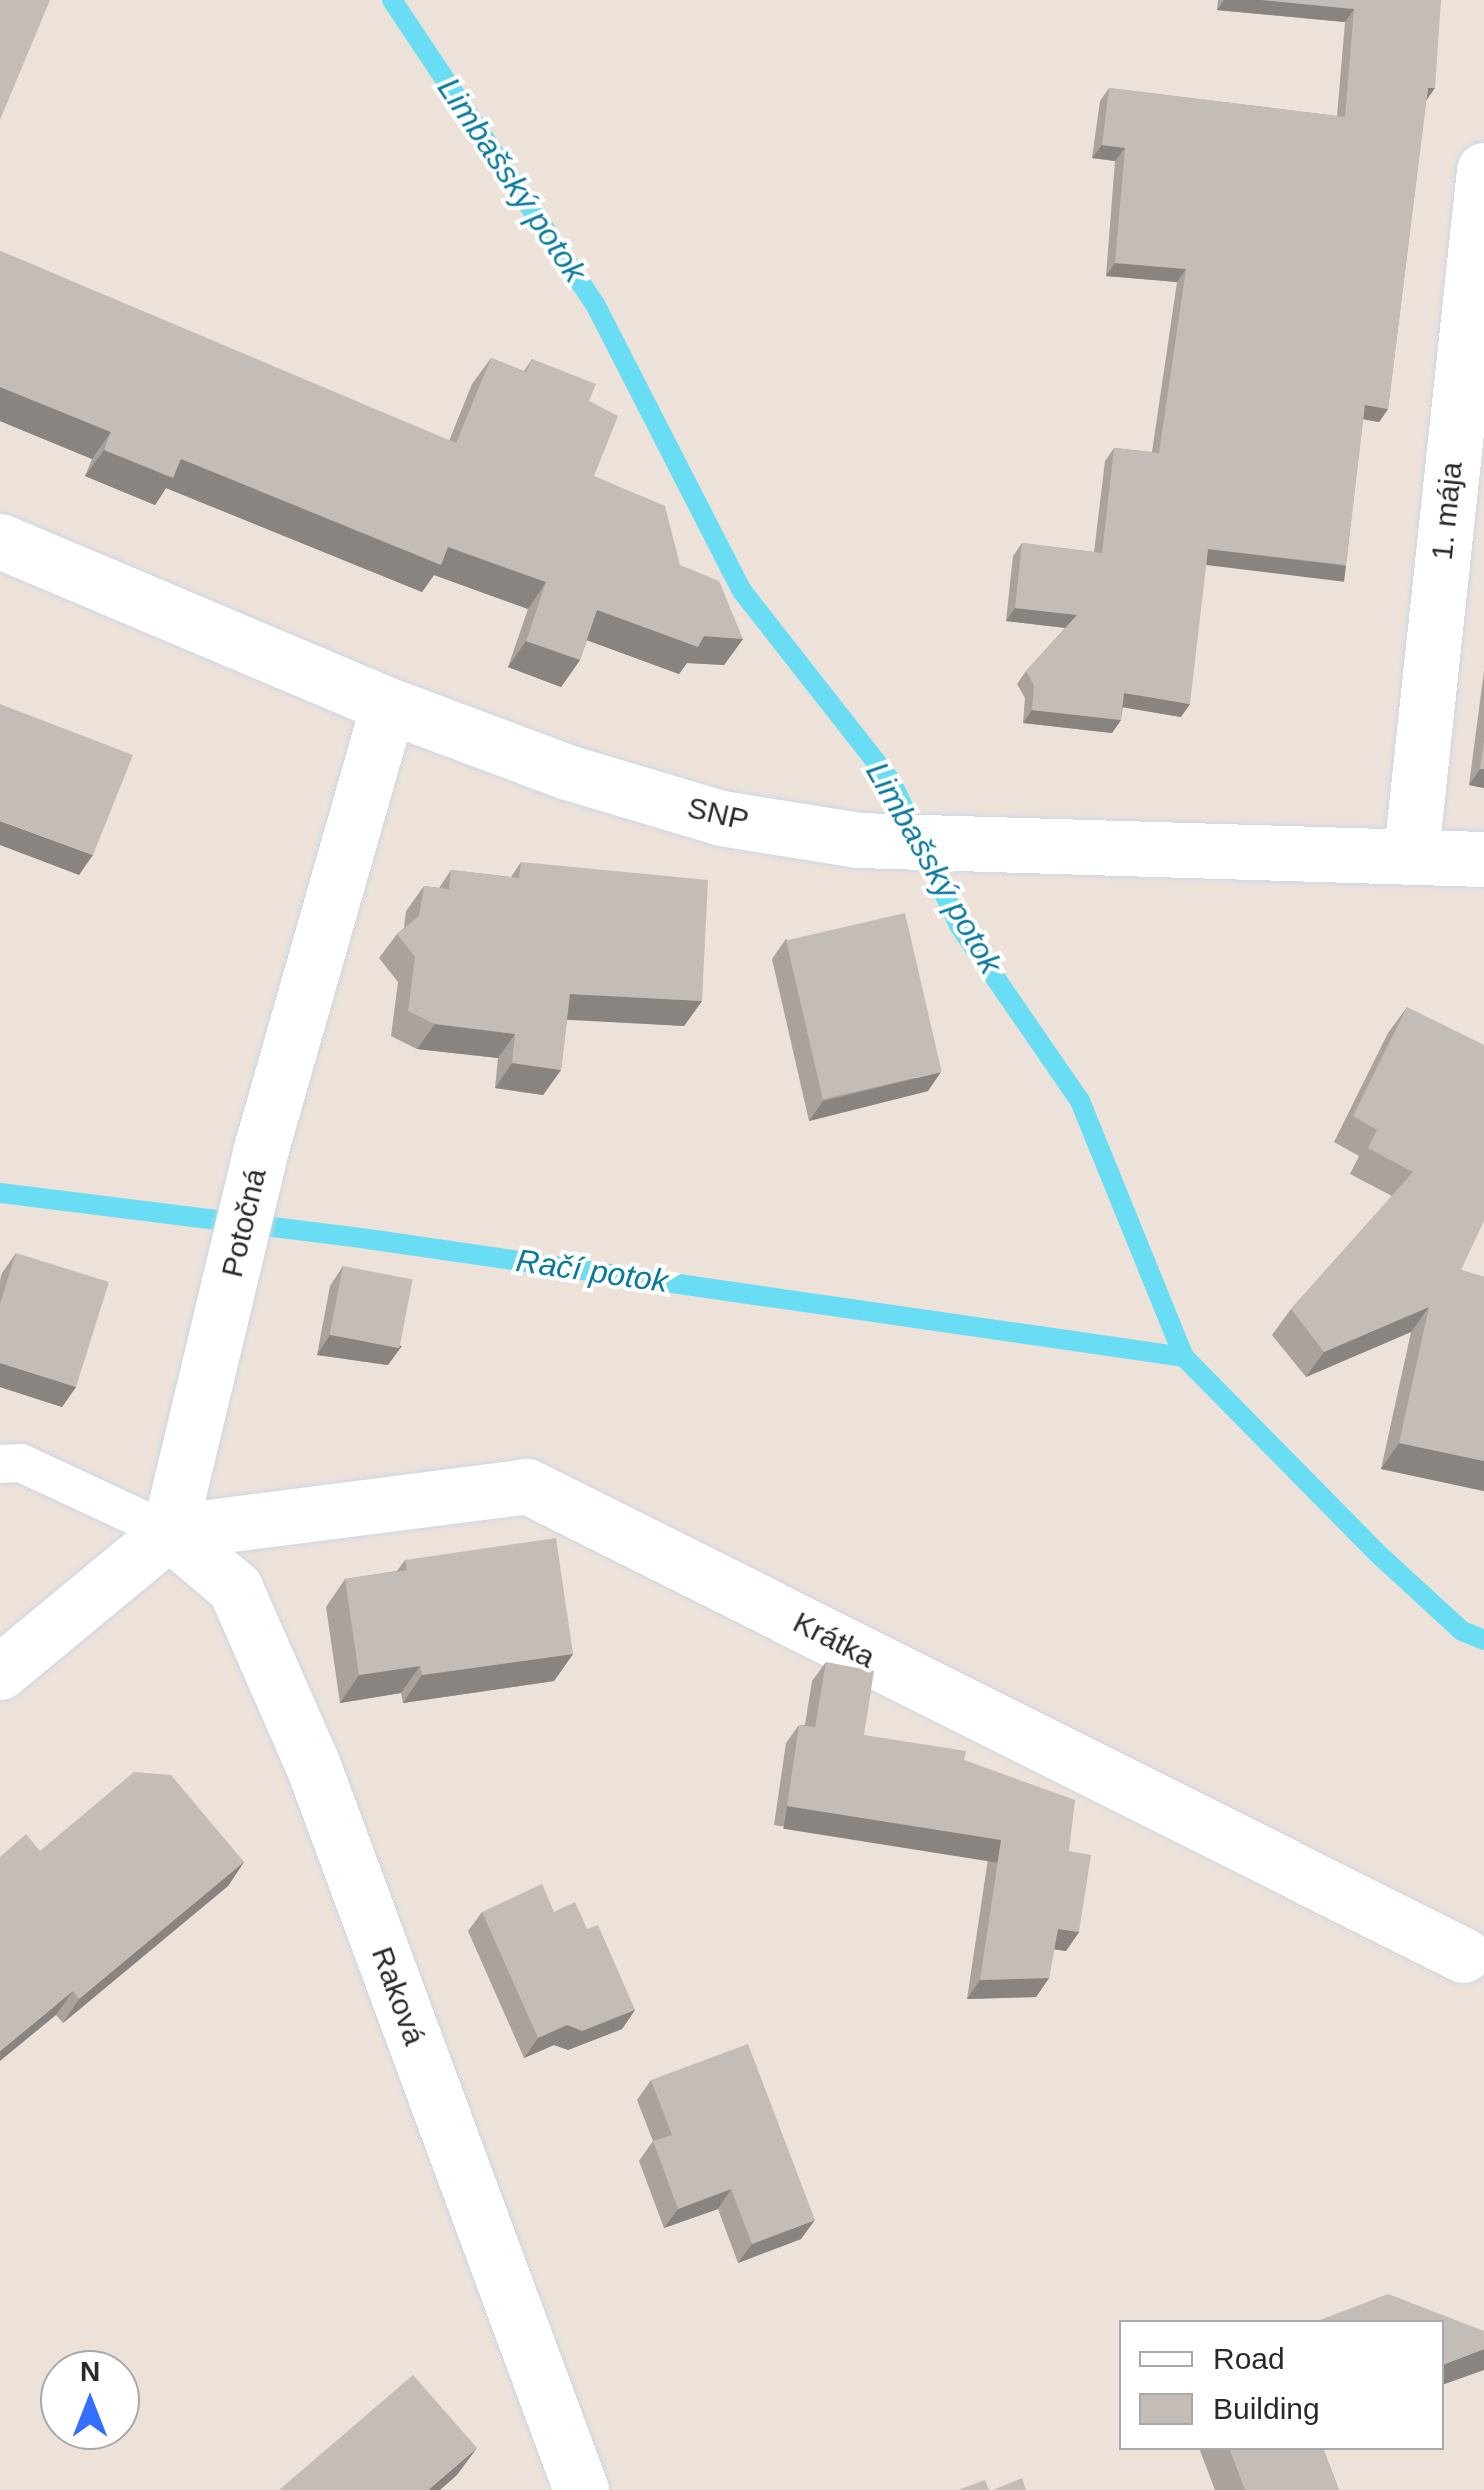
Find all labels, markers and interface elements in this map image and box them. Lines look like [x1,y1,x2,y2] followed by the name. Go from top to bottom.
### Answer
[429,70,595,290] water label: Limbašský potok
[1424,460,1470,562] street label: 1. mája
[858,755,1010,981] water label: Limbašský potok
[684,790,752,838] street label: SNP
[214,1165,274,1281] street label: Potočná
[514,1241,670,1301] water label: Račí potok
[787,1604,881,1676] street label: Krátka
[364,1942,432,2050] street label: Raková
[1119,2320,1444,2450] legend
[1213,2342,1285,2375] text: Road
[40,2350,140,2450] north arrow
[80,2356,100,2387] text: N
[1213,2392,1320,2425] text: Building

